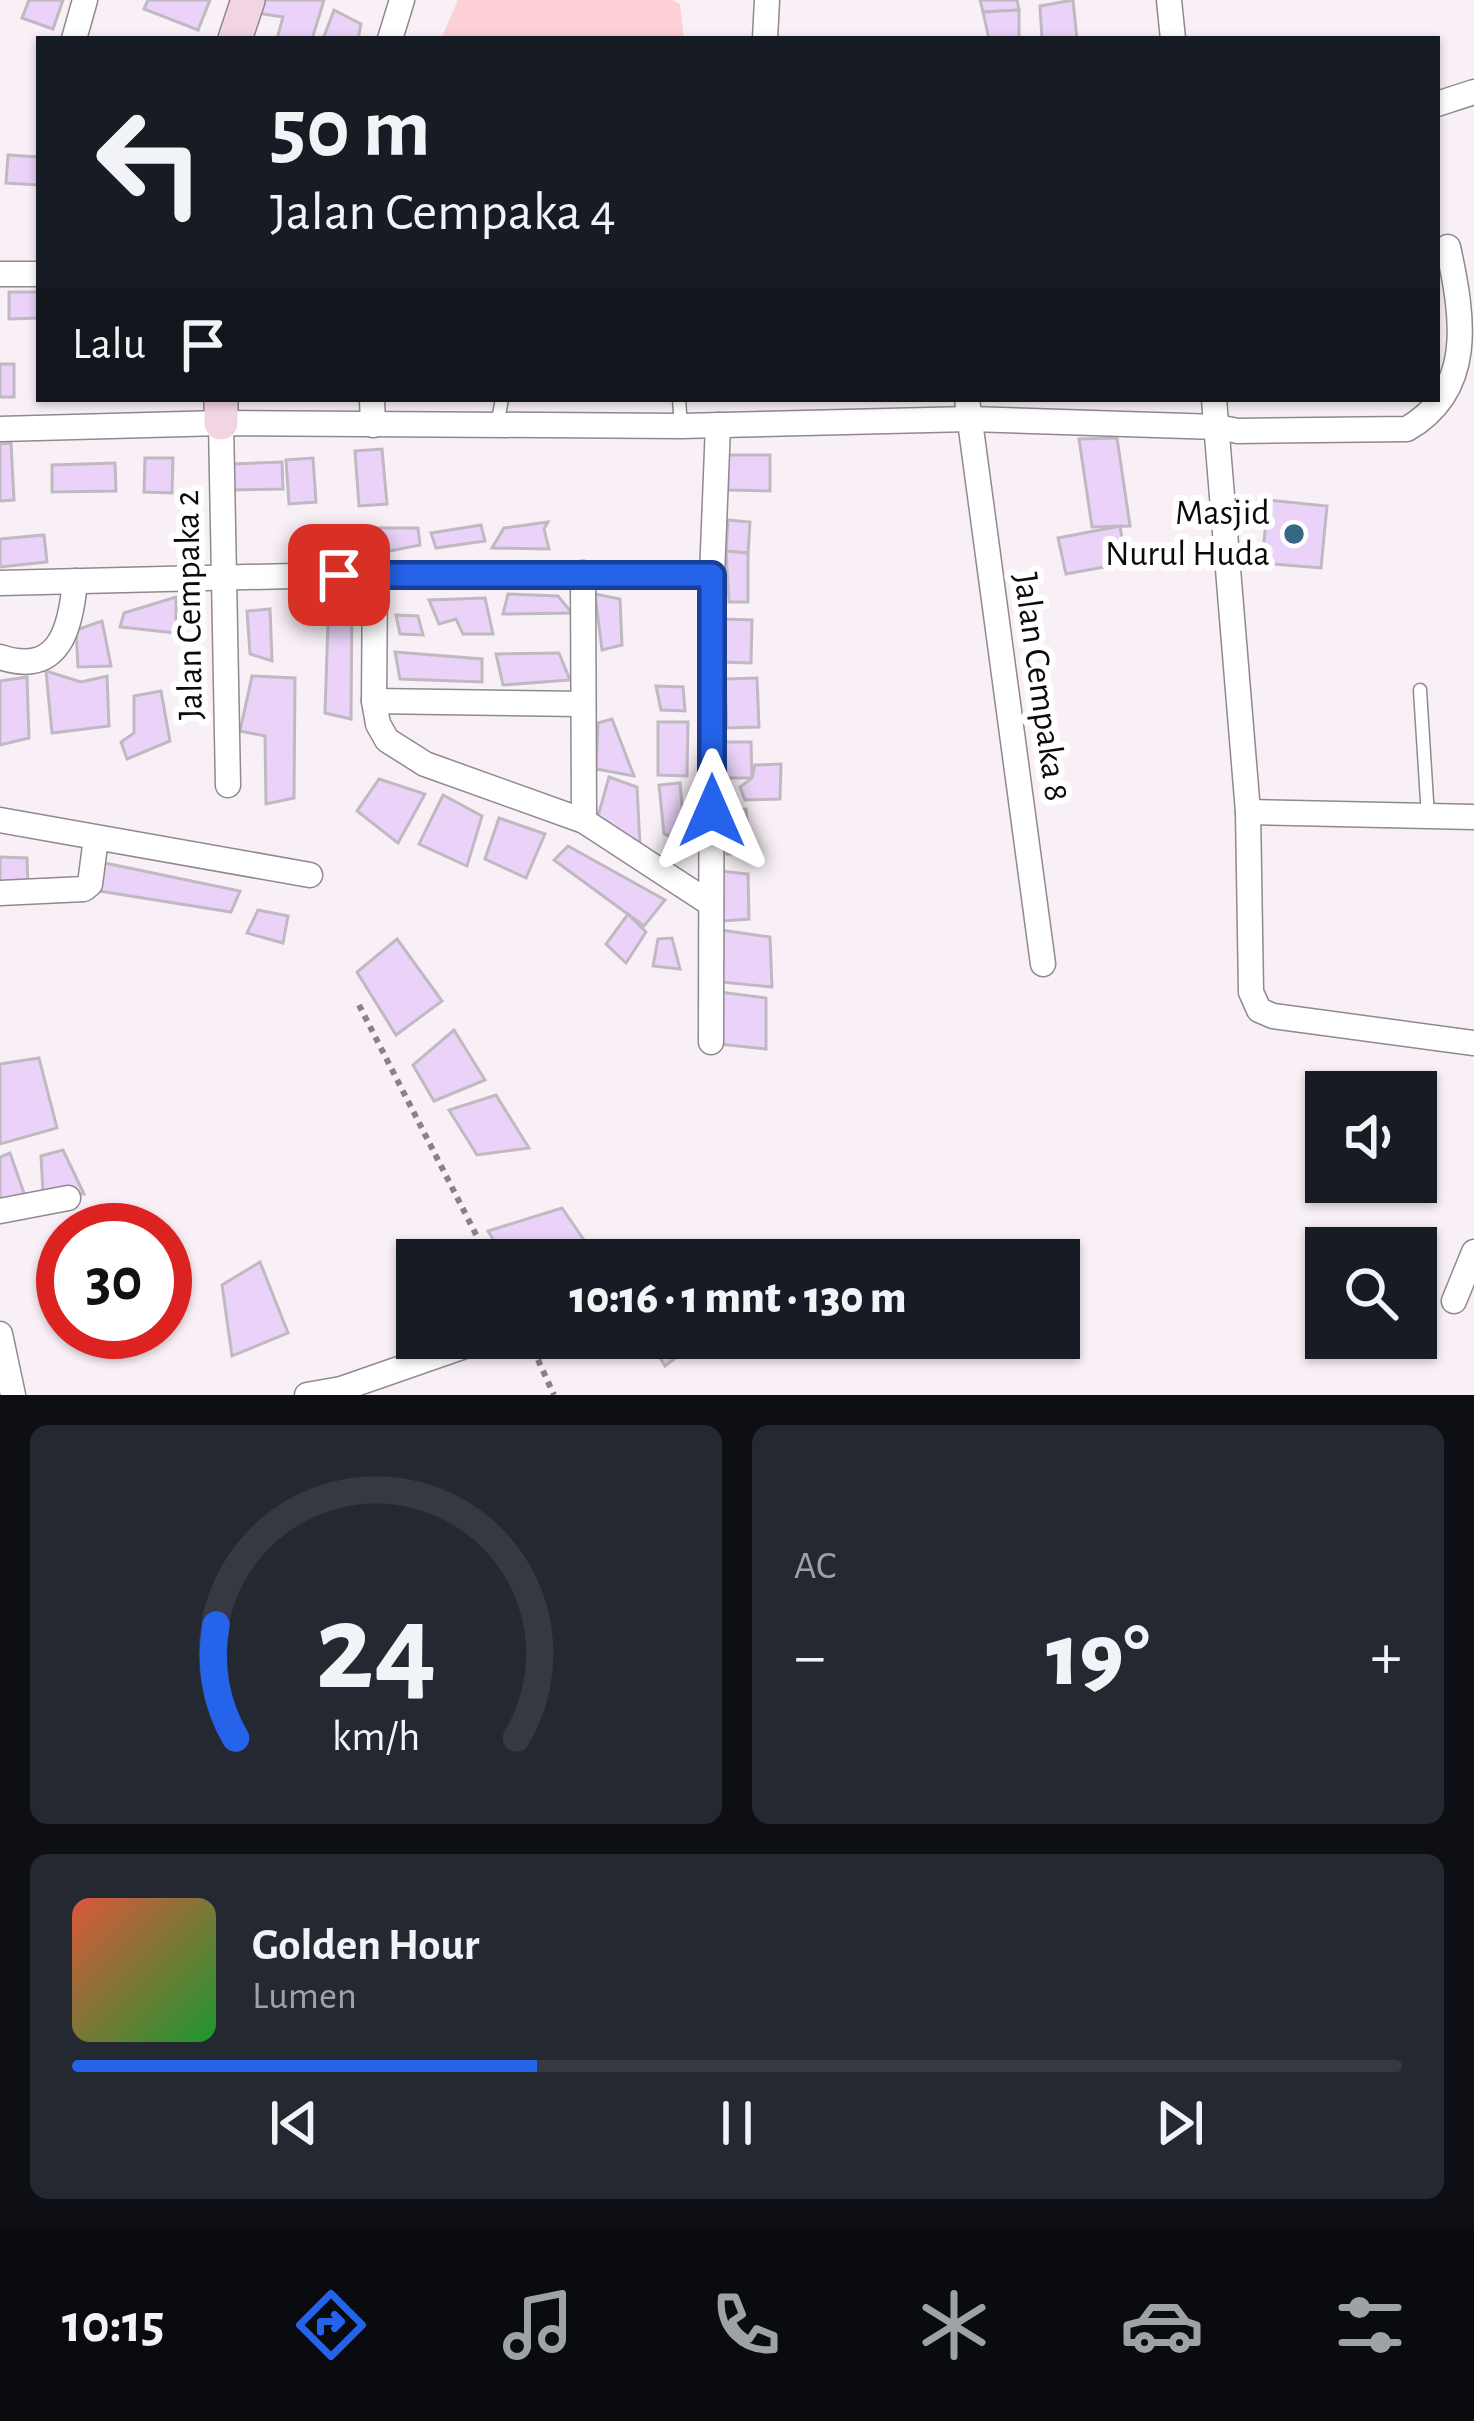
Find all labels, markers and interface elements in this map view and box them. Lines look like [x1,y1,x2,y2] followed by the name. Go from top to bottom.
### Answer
[72,84,228,240] icon: left
[270,88,431,172] text: 50 m
[270,186,616,240] text: Jalan Cempaka 4
[170,312,236,378] icon: arrive
[72,322,146,367] text: Lalu
[169,490,209,720] street label: Jalan Cempaka 2
[1105,495,1270,572] place label: Masjid Nurul Huda
[1281,521,1307,547] marker: Masjid Nurul Huda
[288,524,390,626] pin
[306,542,372,608] icon: arrive
[1007,570,1075,804] street label: Jalan Cempaka 8
[649,748,775,874] position arrow
[1305,1071,1437,1359] map controls
[1305,1071,1437,1203] button: sound
[36,1203,192,1359] speed limit sign: 30
[1305,1227,1437,1359] button: search
[569,1276,907,1321] text: 10:16 · 1 mnt · 130 m
[794,1547,836,1586] text: AC
[315,1587,437,1712] text: 24
[1046,1612,1150,1702] text: 19°
[794,1624,826,1690] text: −
[1370,1624,1402,1690] text: +
[332,1715,420,1758] text: km/h
[252,1923,479,1968] text: Golden Hour
[252,1977,357,2016] text: Lumen
[261,2090,327,2156] icon: previous
[704,2090,770,2156] icon: pause
[1147,2090,1213,2156] icon: next
[289,2283,373,2367] icon: directions
[496,2283,580,2367] icon: music
[704,2283,788,2367] icon: phone
[912,2283,996,2367] icon: climate
[1120,2283,1204,2367] icon: car
[1328,2283,1412,2367] icon: filters
[62,2298,165,2352] text: 10:15

